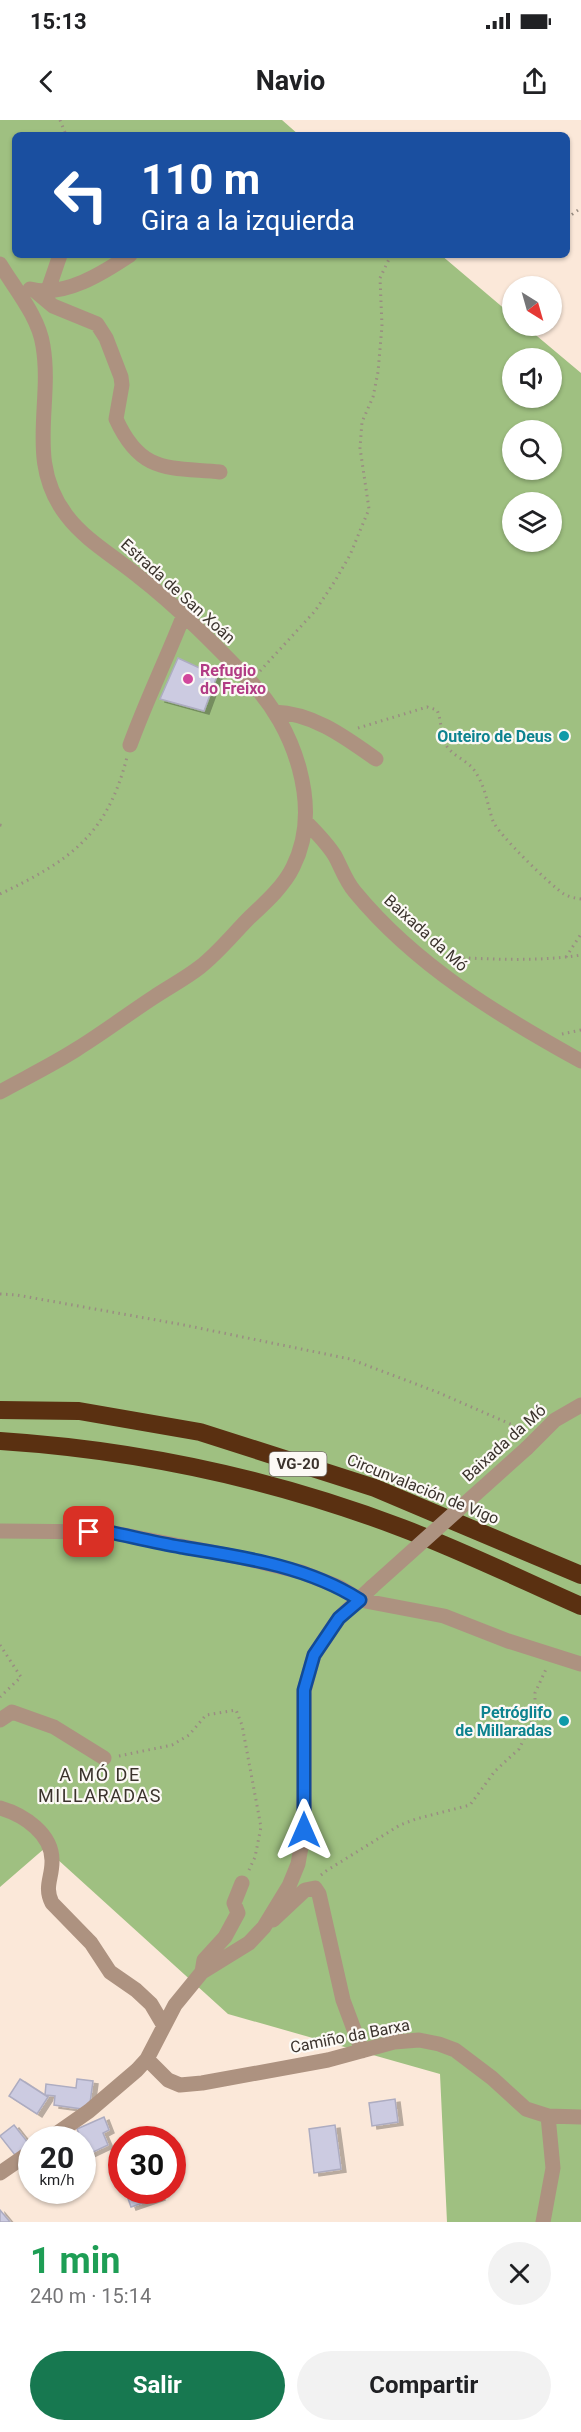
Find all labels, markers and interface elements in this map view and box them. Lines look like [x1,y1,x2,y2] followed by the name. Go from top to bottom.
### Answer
[30,9,87,34] text: 15:13
[30,65,63,98] icon: back
[256,65,325,97] text: Navio
[518,65,551,98] icon: share
[141,155,260,204] text: 110 m
[42,156,120,234] icon: left
[141,205,355,237] text: Gira a la izquierda
[502,276,562,336] north arrow
[502,276,562,552] map controls
[502,348,562,408] button: sound
[502,420,562,480] button: search
[502,492,562,552] button: layers
[117,535,239,647] street label: Estrada de San Xoán
[200,661,266,698] place label: Refugio do Freixo
[181,672,195,686] marker: Refugio do Freixo
[437,727,552,746] place label: Outeiro de Deus
[557,729,571,743] marker: Outeiro de Deus
[380,891,472,975] street label: Baixada da Mó
[458,1401,550,1485] street label: Baixada da Mó
[344,1450,502,1528] street label: Circunvalación de Vigo
[270,1452,326,1476] road number: VG-20
[63,1506,114,1557] pin
[72,1515,105,1548] icon: arrive
[455,1703,552,1740] place label: Petróglifo de Millaradas
[557,1714,571,1728] marker: Petróglifo de Millaradas
[38,1764,162,1806] district label: A MÓ DE MILLARADAS
[272,1798,336,1862] position arrow
[289,2015,411,2057] street label: Camiño da Barxa
[108,2126,186,2204] speed limit sign: 30
[40,2140,74,2175] text: 20
[39,2171,75,2189] text: km/h
[30,2240,121,2282] text: 1 min
[488,2242,551,2305] button: close
[30,2284,151,2308] text: 240 m · 15:14
[30,2351,285,2420] button: Salir
[297,2351,551,2420] button: Compartir

